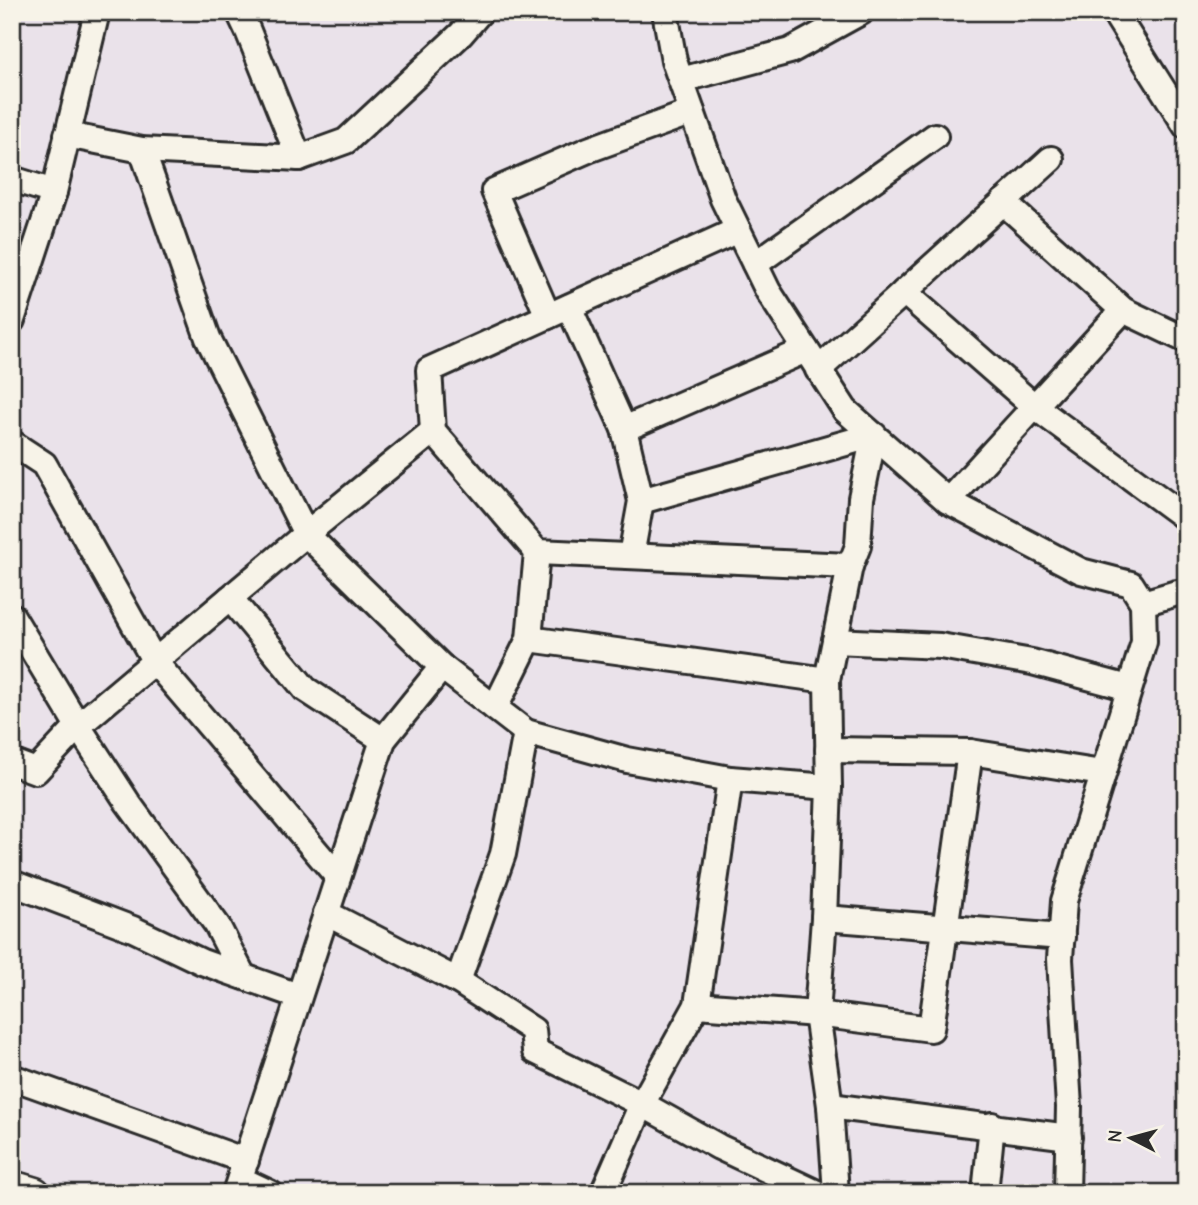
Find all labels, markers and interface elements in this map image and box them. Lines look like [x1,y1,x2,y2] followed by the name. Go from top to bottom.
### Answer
[1096,1104,1166,1174] north arrow
[1104,1129,1127,1144] text: N

